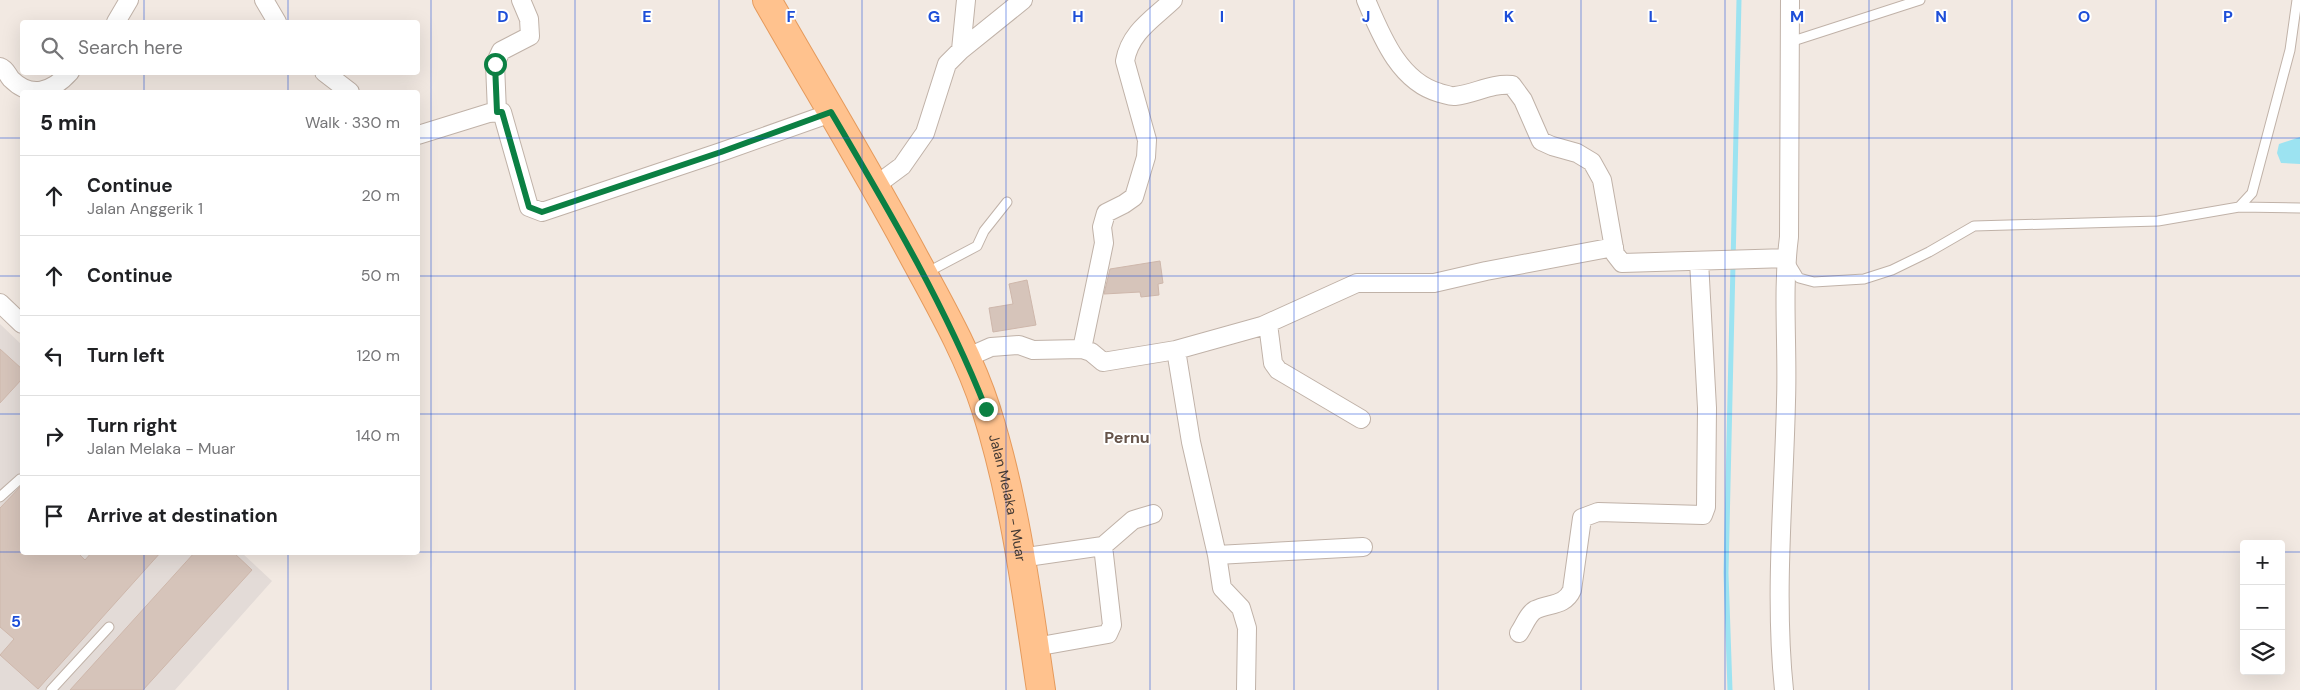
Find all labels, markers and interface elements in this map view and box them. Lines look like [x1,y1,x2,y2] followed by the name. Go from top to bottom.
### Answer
[497,6,509,27] text: D
[642,6,652,27] text: E
[787,6,796,27] text: F
[928,6,940,27] text: G
[1072,6,1084,27] text: H
[1220,6,1224,27] text: I
[1362,6,1370,27] text: J
[1504,6,1515,27] text: K
[1649,6,1658,27] text: L
[1790,6,1804,27] text: M
[1935,6,1947,27] text: N
[2078,6,2090,27] text: O
[2223,6,2233,27] text: P
[20,20,420,75] search box
[38,34,66,62] icon: search
[78,35,183,60] text: Search here
[484,53,507,76] route start
[40,109,96,137] text: 5 min
[305,112,400,133] text: Walk · 330 m
[87,173,173,198] text: Continue
[40,182,68,210] icon: ahead
[361,185,400,206] text: 20 m
[87,198,203,219] text: Jalan Anggerik 1
[40,262,68,290] icon: ahead
[87,263,173,288] text: Continue
[361,265,400,286] text: 50 m
[40,342,68,370] icon: left
[87,343,165,368] text: Turn left
[356,345,400,366] text: 120 m
[975,398,998,421] route end
[87,413,177,438] text: Turn right
[40,422,68,450] icon: right
[356,425,400,446] text: 140 m
[1104,427,1150,448] district label: Pernu
[985,432,1030,563] street label: Jalan Melaka - Muar
[87,438,235,459] text: Jalan Melaka - Muar
[40,502,68,530] icon: arrive
[87,503,278,528] text: Arrive at destination
[2240,540,2285,675] map controls
[2240,540,2285,585] button: +
[2240,585,2285,630] button: −
[11,611,21,632] text: 5
[2240,630,2285,675] button: layers

